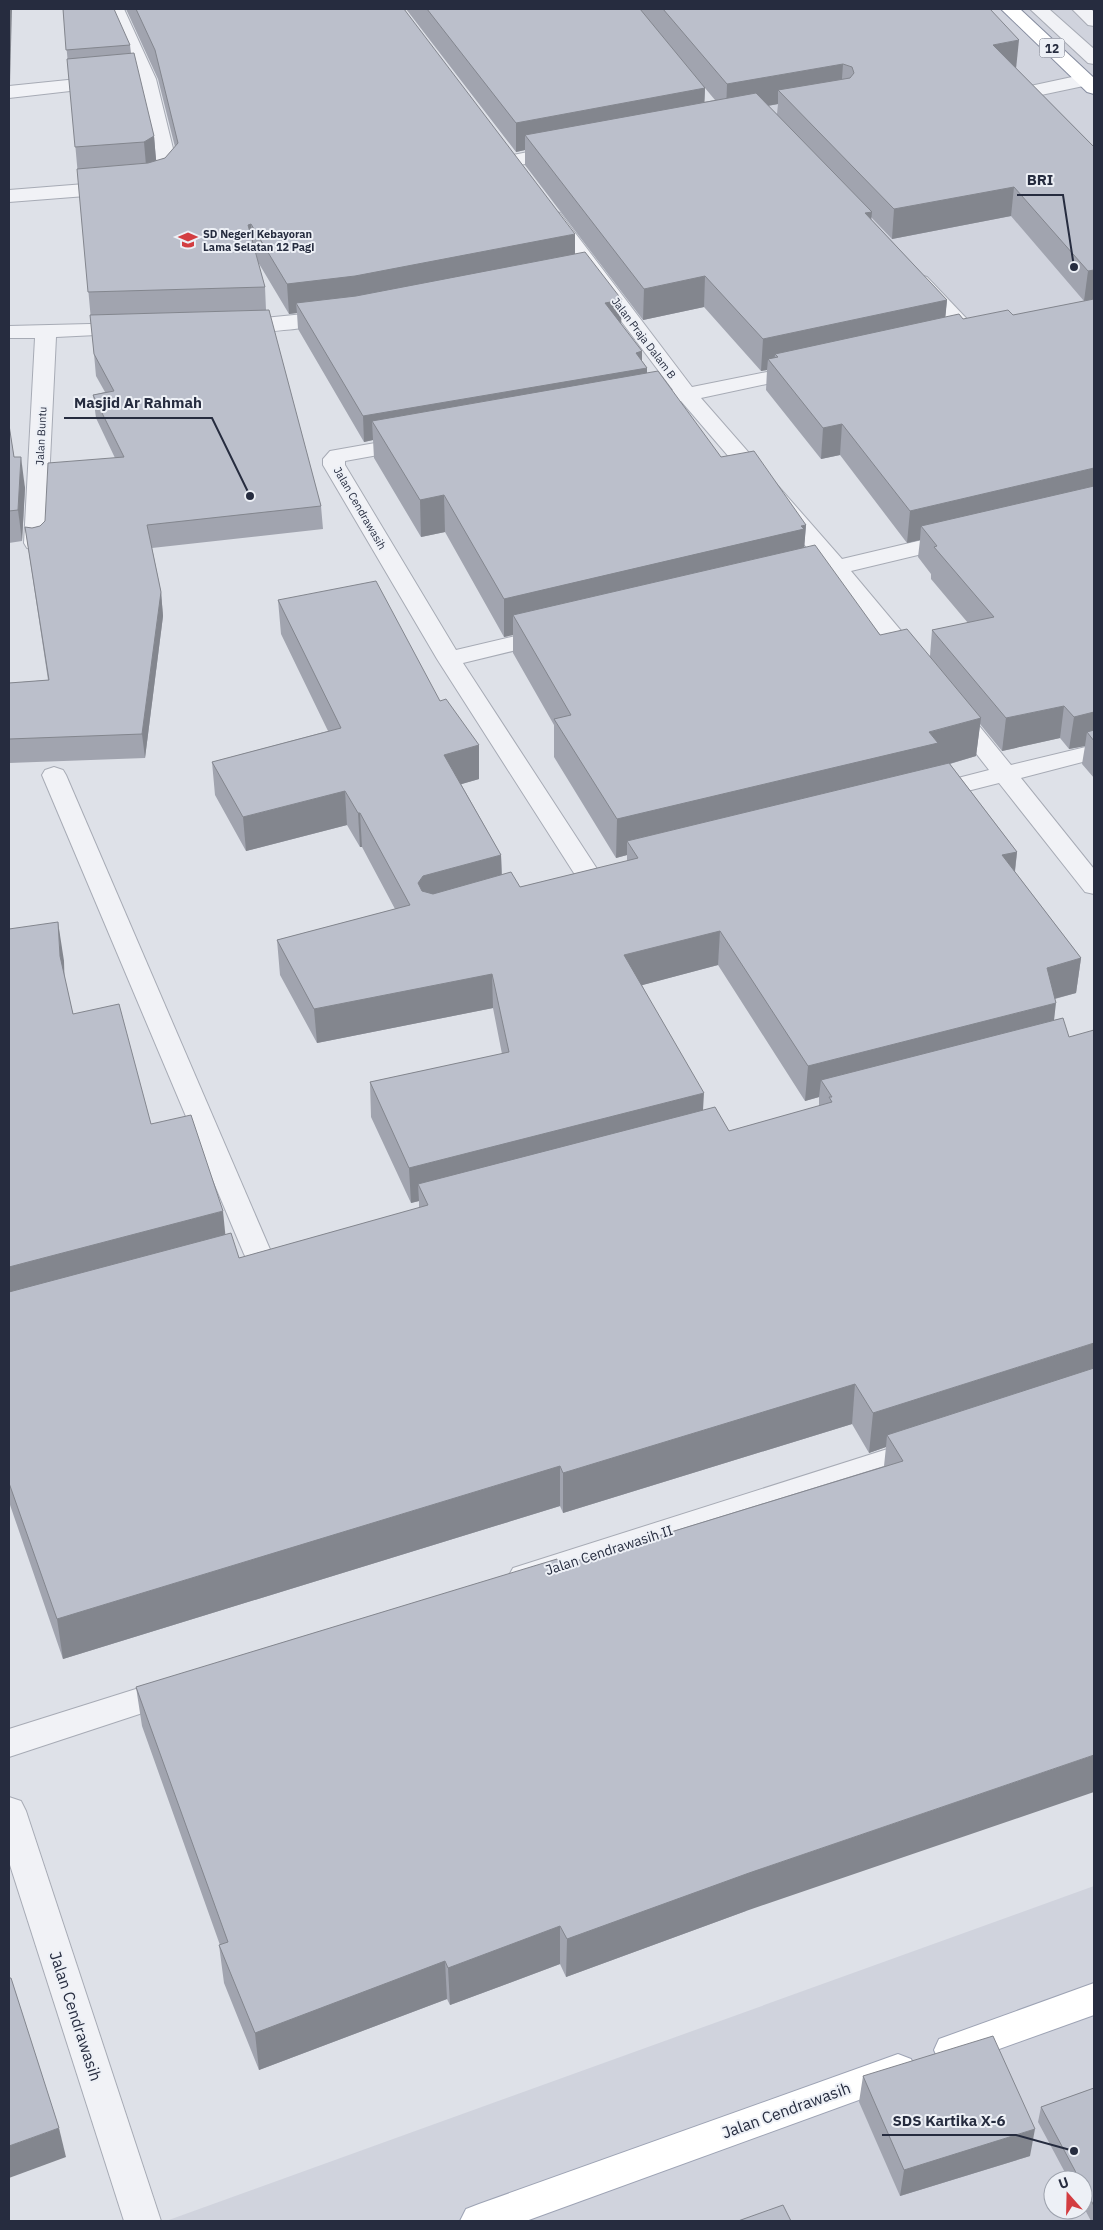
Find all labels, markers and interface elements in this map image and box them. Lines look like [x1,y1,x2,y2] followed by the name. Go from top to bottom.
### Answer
[1040,38,1064,58] road number: 12
[1017,165,1063,195] callout: BRI
[1027,170,1053,189] text: BRI
[203,227,314,254] place label: SD Negeri Kebayoran Lama Selatan 12 Pagi
[177,229,199,251] school or university icon: SD Negeri Kebayoran Lama Selatan 12 Pagi
[609,295,679,381] street label: Jalan Praja Dalam B
[64,388,212,418] callout: Masjid Ar Rahmah
[74,393,202,412] text: Masjid Ar Rahmah
[32,406,50,466] street label: Jalan Buntu
[331,464,389,552] street label: Jalan Cendrawasih
[543,1521,675,1579] street label: Jalan Cendrawasih II
[46,1949,106,2083] street label: Jalan Cendrawasih
[719,2077,853,2143] street label: Jalan Cendrawasih
[882,2105,1016,2135] callout: SDS Kartika X-6
[892,2111,1006,2130] text: SDS Kartika X-6
[1043,2170,1093,2220] north arrow
[1056,2173,1071,2193] text: U

